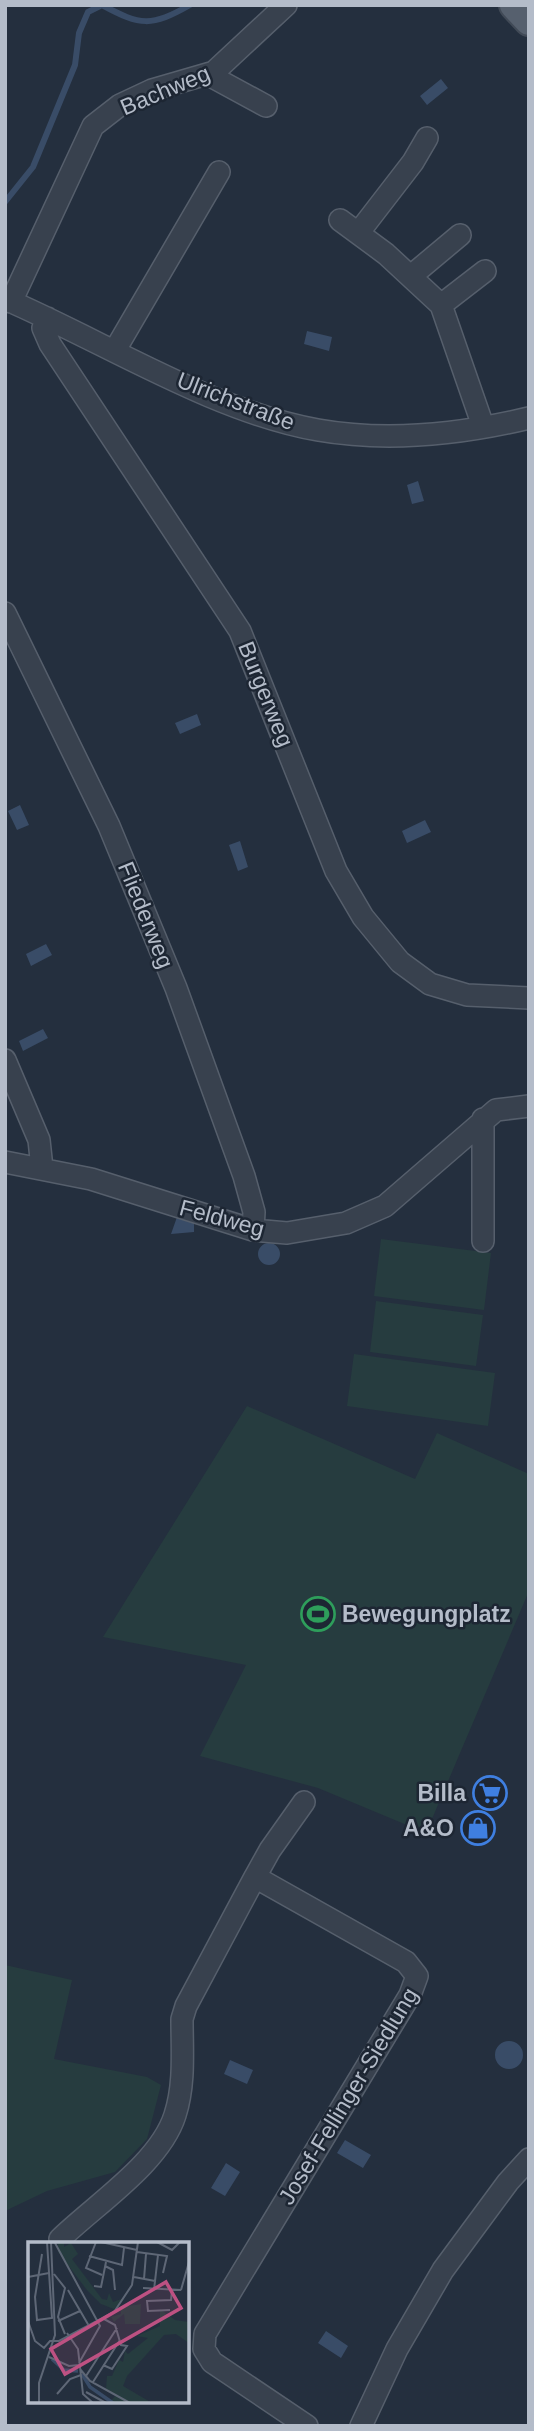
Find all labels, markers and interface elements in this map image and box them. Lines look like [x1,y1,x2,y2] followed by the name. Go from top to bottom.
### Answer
[116,60,214,120] street label: Bachweg
[173,367,299,435] street label: Ulrichstraße
[233,638,299,750] street label: Burgerweg
[113,858,179,972] street label: Fliederweg
[177,1194,267,1242] street label: Feldweg
[299,1595,337,1633] sports icon: Bewegungplatz
[342,1601,511,1627] place label: Bewegungplatz
[471,1774,509,1812] supermarket icon: Billa
[417,1780,466,1806] place label: Billa
[459,1809,497,1847] shop icon: A&O
[403,1815,454,1841] place label: A&O
[273,1983,423,2209] street label: Josef-Fellinger-Siedlung
[28,2242,189,2403] inset map

